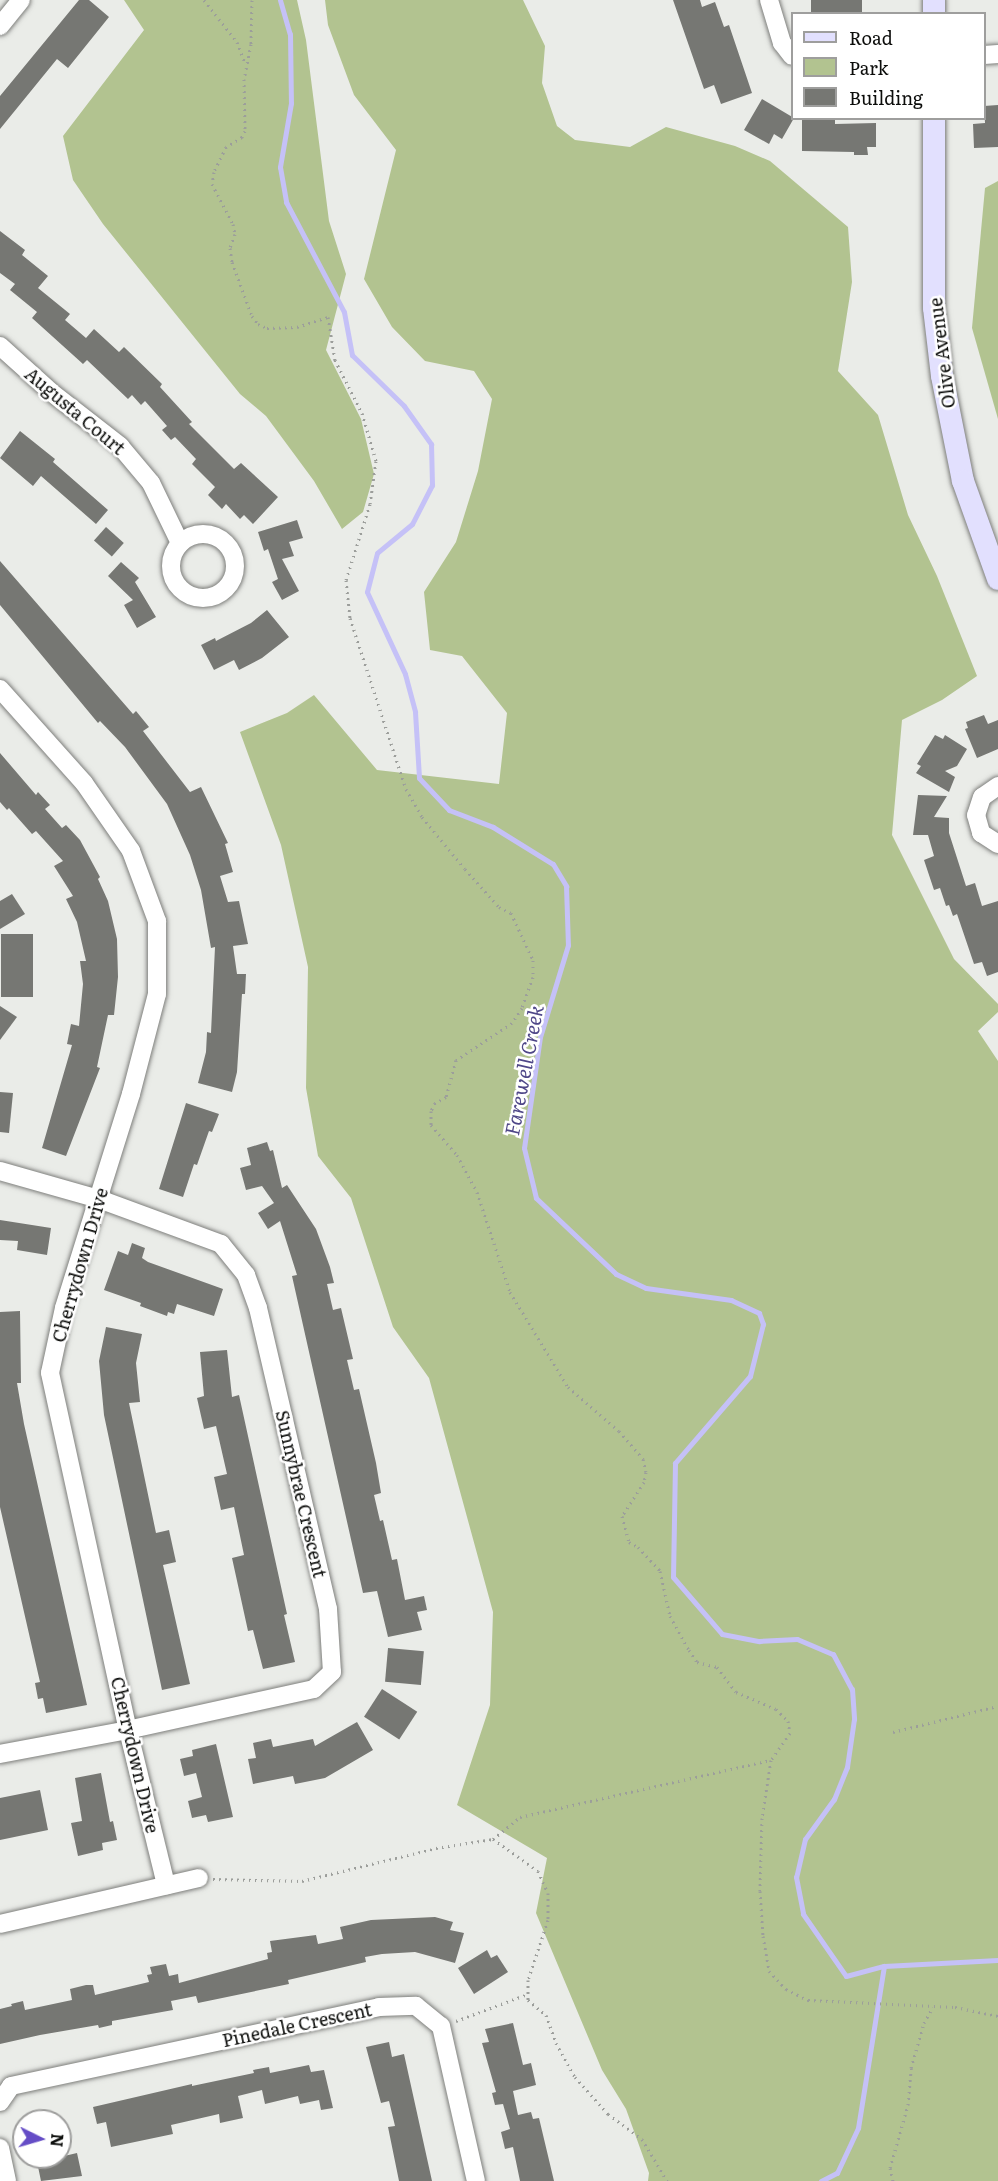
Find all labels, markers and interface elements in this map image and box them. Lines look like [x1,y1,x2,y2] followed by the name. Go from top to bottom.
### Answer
[791,12,986,120] legend
[849,24,893,51] text: Road
[849,54,888,81] text: Park
[849,84,923,111] text: Building
[924,296,960,410] street label: Olive Avenue
[21,363,129,459] street label: Augusta Court
[499,1003,547,1137] water label: Farewell Creek
[48,1185,112,1345] street label: Cherrydown Drive
[271,1408,331,1580] street label: Sunnybrae Crescent
[106,1675,164,1835] street label: Cherrydown Drive
[220,1999,374,2051] street label: Pinedale Crescent
[12,2109,72,2169] north arrow
[45,2133,70,2148] text: N

